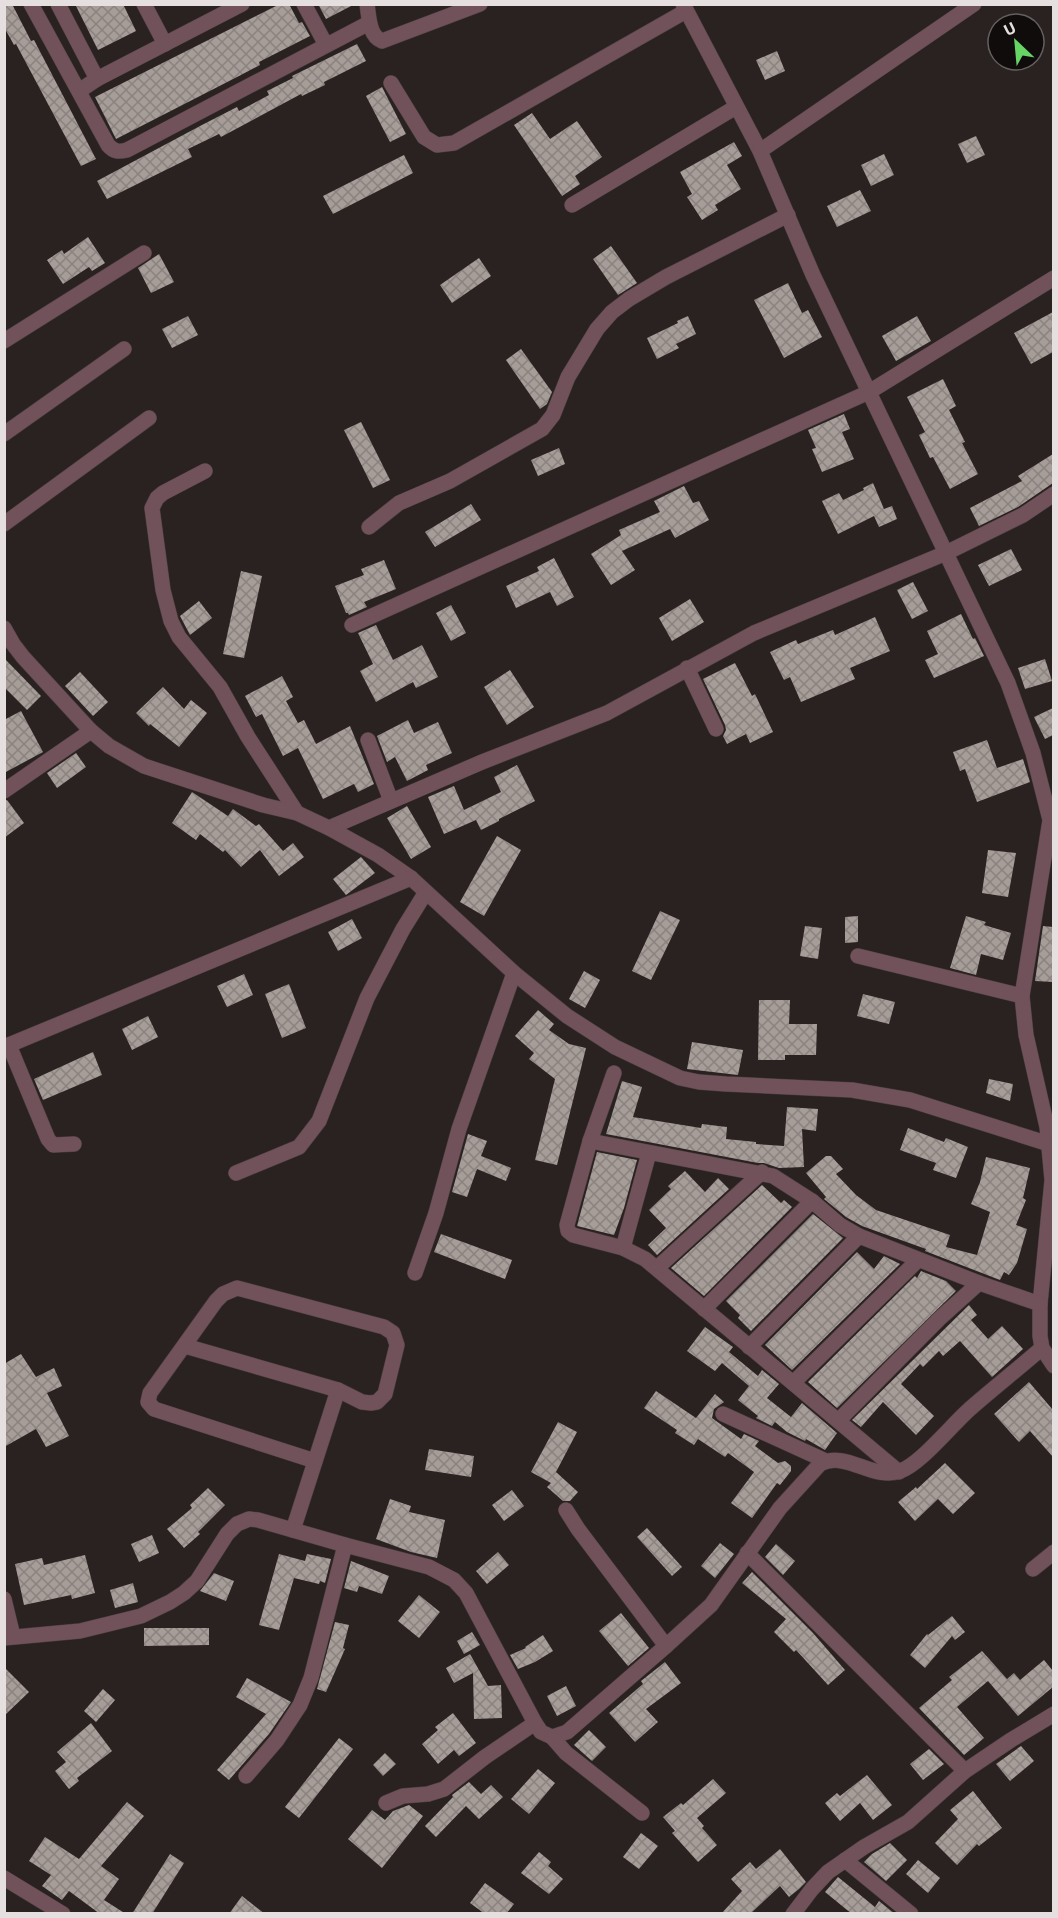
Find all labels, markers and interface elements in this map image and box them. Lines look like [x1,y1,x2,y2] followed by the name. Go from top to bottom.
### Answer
[986,12,1046,72] north arrow
[1000,17,1018,39] text: U

